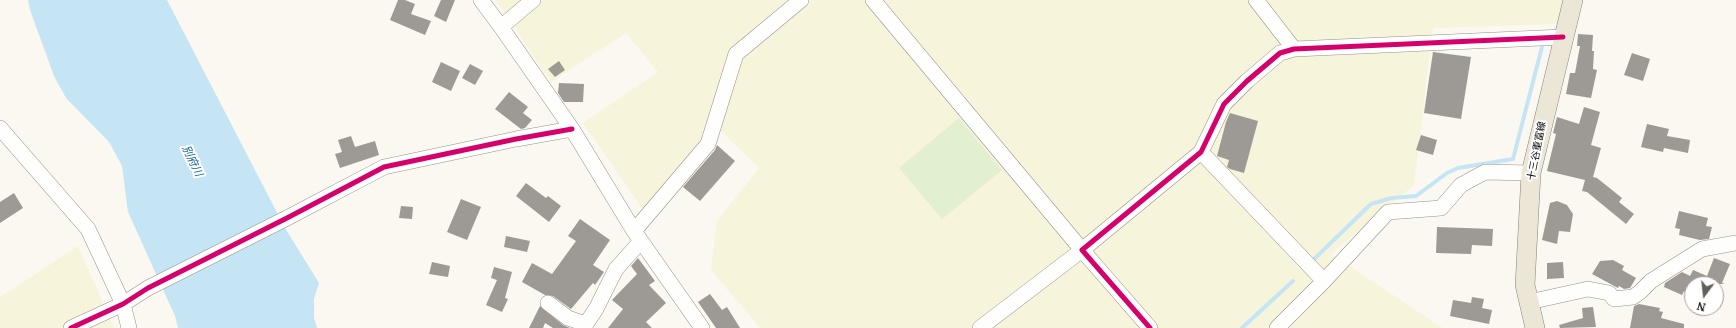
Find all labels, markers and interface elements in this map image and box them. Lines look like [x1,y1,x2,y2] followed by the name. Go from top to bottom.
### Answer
[1525,120,1549,182] street label: 十三谷重富線
[179,143,205,179] water label: 別府川
[1684,276,1724,316] north arrow
[1695,299,1707,314] text: N

